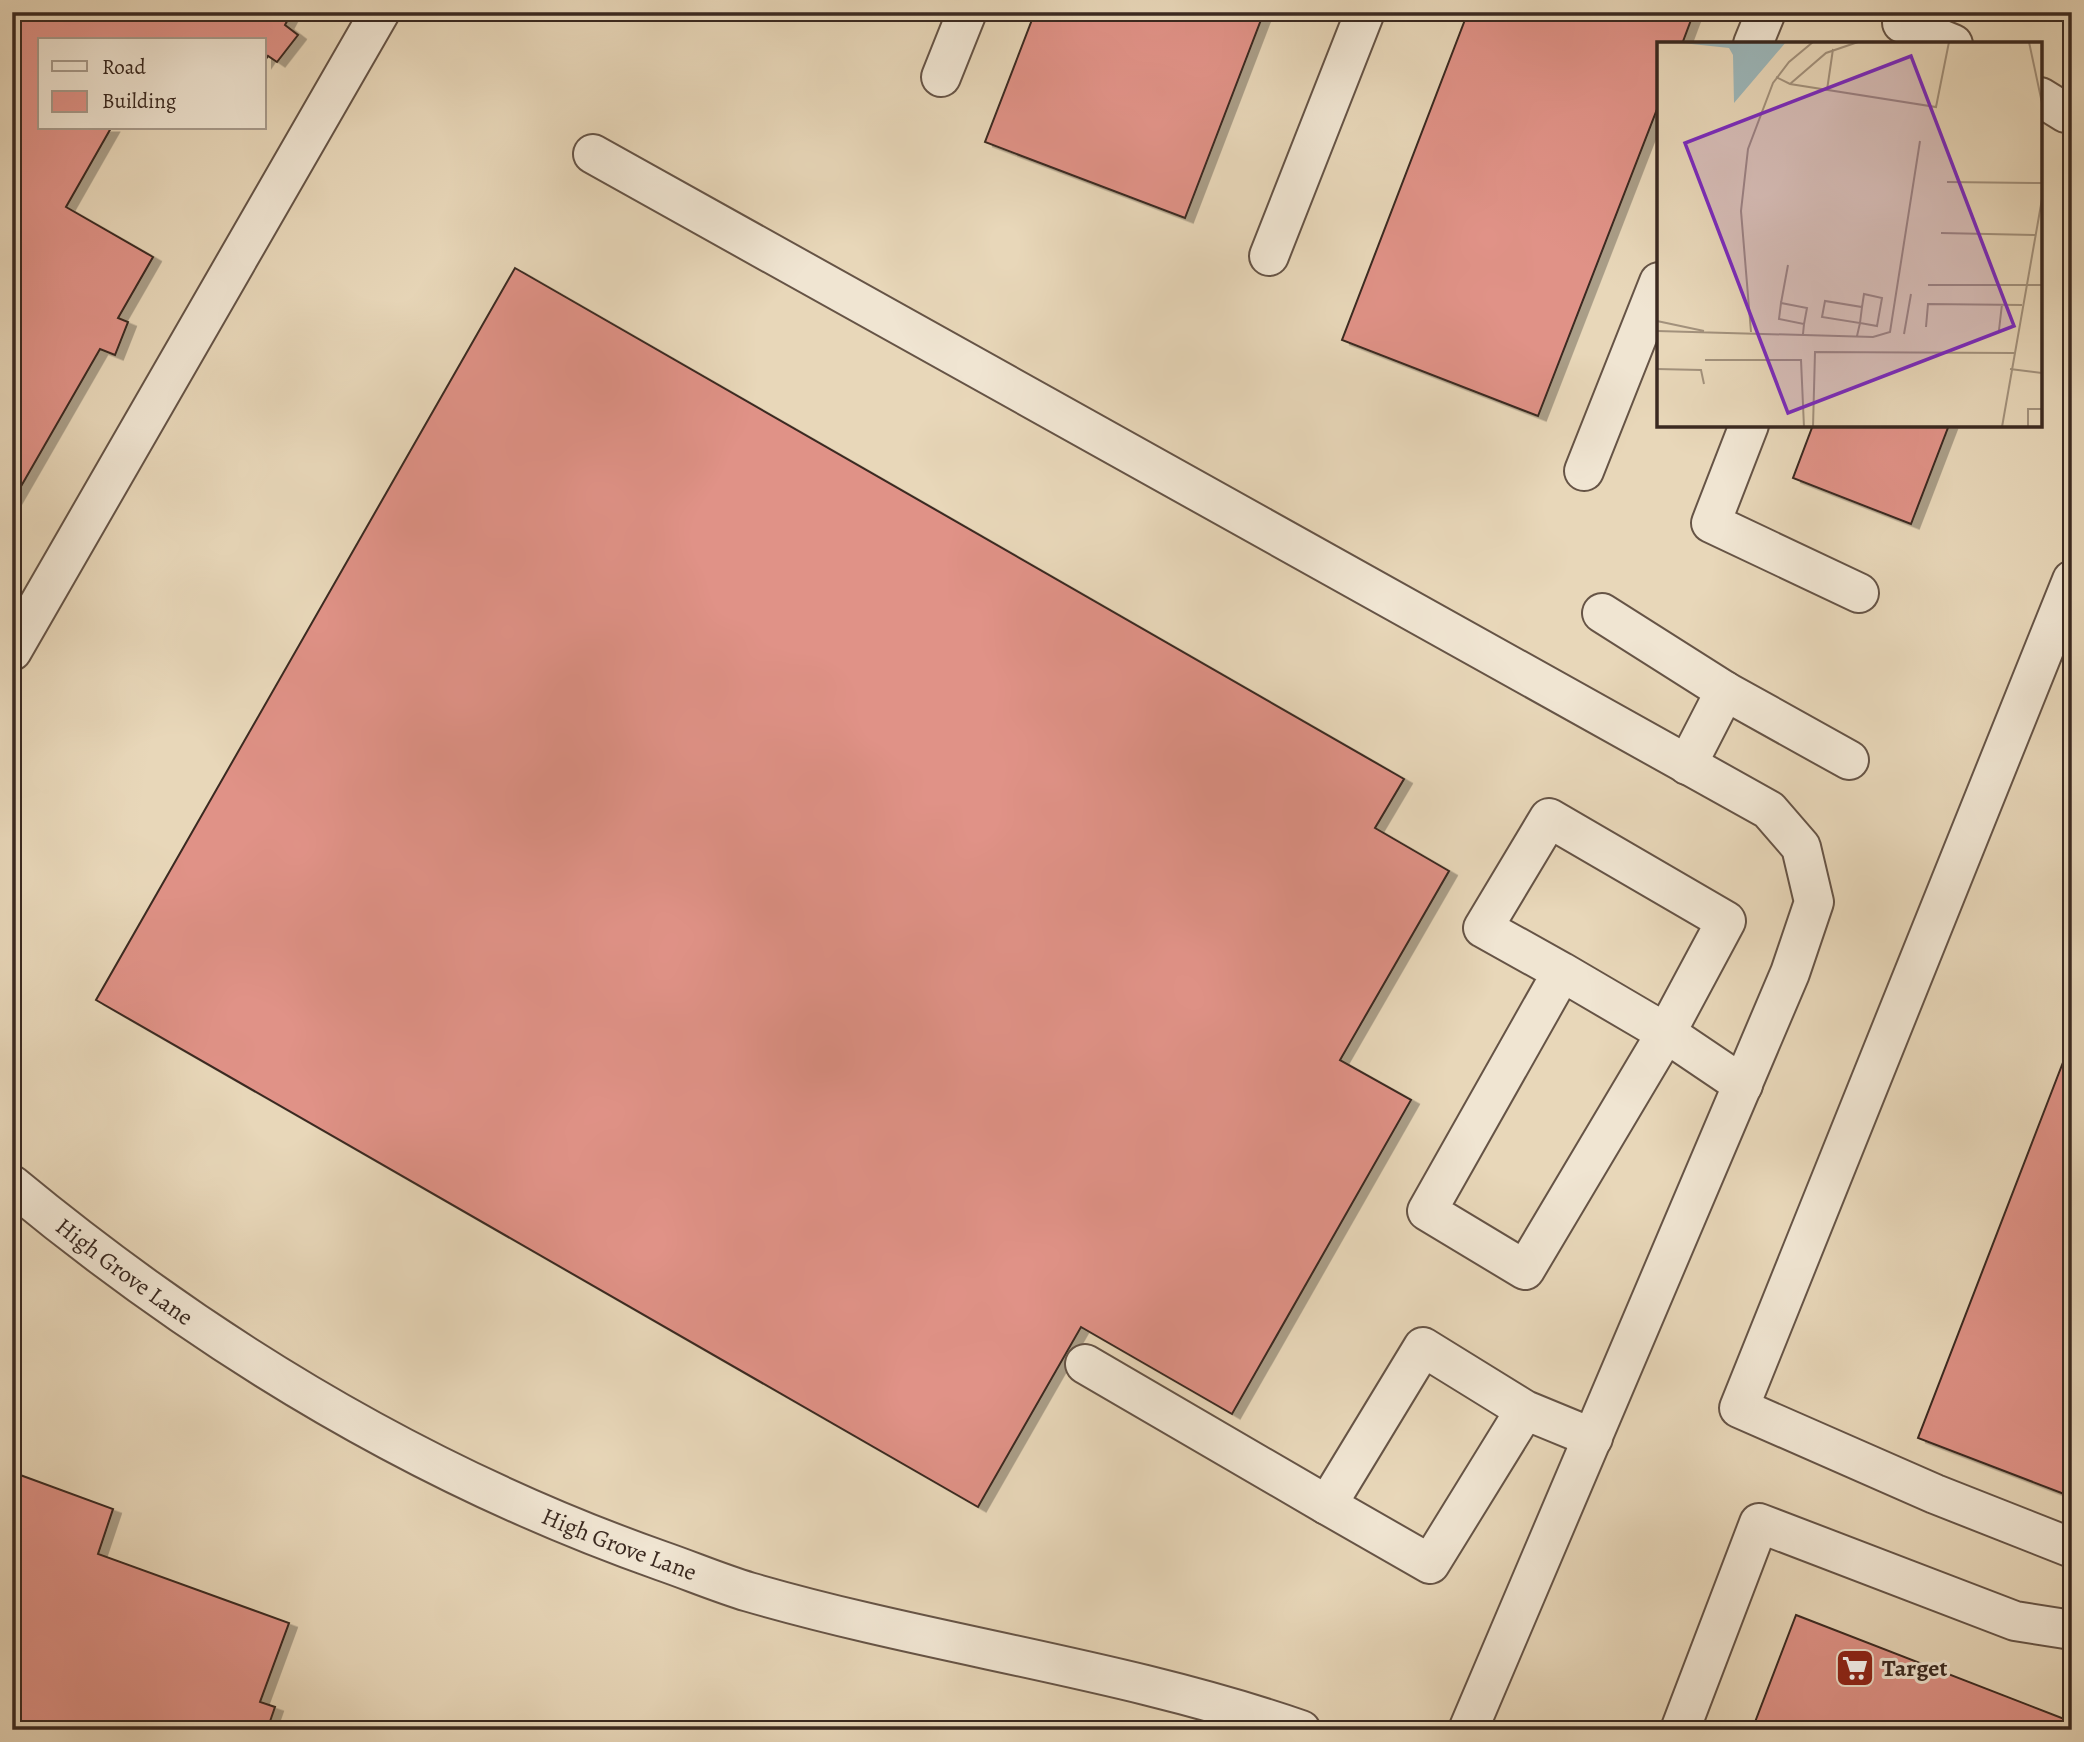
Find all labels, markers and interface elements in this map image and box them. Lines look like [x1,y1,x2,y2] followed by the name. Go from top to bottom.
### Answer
[38,38,266,130] legend
[1657,42,2042,427] inset map
[102,53,146,81] text: Road
[102,87,177,115] text: Building
[49,1210,200,1333] street label: High Grove Lane
[537,1500,701,1588] street label: High Grove Lane
[1834,1647,1876,1689] supermarket icon: Target
[1882,1652,1947,1684] place label: Target

